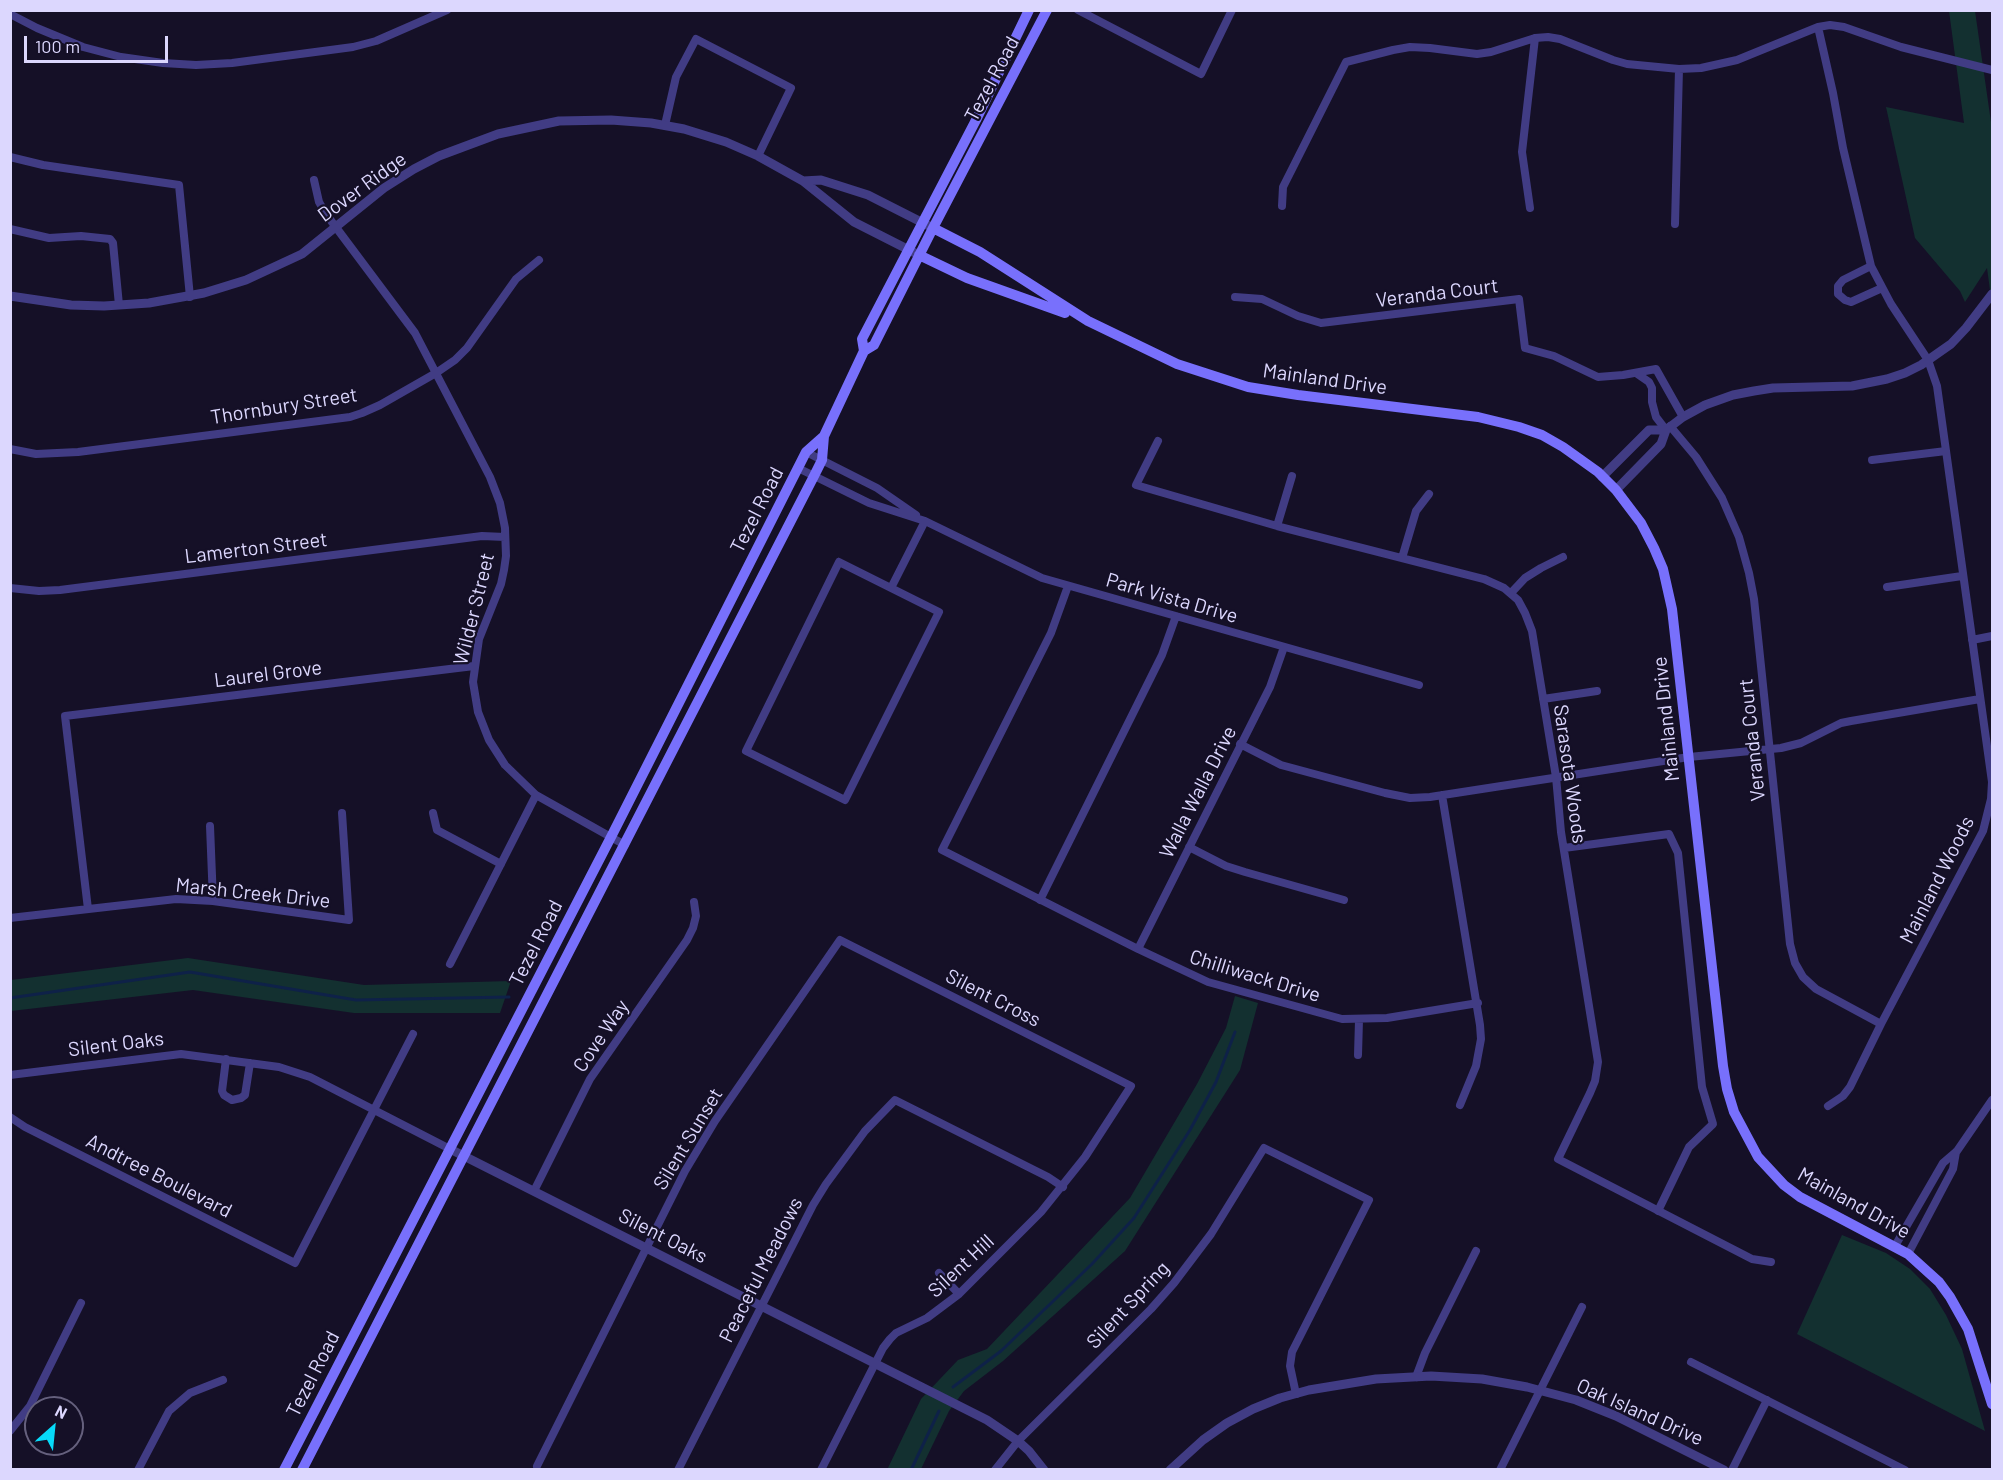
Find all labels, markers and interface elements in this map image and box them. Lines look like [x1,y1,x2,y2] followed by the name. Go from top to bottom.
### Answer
[27,24,171,62] scale bar
[960,32,1024,126] street label: Tezel Road
[35,35,80,57] text: 100 m
[313,147,411,227] street label: Dover Ridge
[1374,274,1500,312] street label: Veranda Court
[1261,358,1389,400] street label: Mainland Drive
[209,383,359,429] street label: Thornbury Street
[725,463,789,557] street label: Tezel Road
[183,527,329,569] street label: Lamerton Street
[448,550,500,668] street label: Wilder Street
[1103,568,1241,628] street label: Park Vista Drive
[213,655,323,693] street label: Laurel Grove
[1648,655,1684,783] street label: Mainland Drive
[1734,677,1770,803] street label: Veranda Court
[1548,703,1592,845] street label: Sarasota Woods
[1154,722,1242,862] street label: Walla Walla Drive
[1895,812,1979,948] street label: Mainland Woods
[174,873,332,913] street label: Marsh Creek Drive
[504,896,568,990] street label: Tezel Road
[1187,945,1323,1007] street label: Chilliwack Drive
[942,964,1044,1032] street label: Silent Cross
[568,995,634,1077] street label: Cove Way
[67,1026,165,1062] street label: Silent Oaks
[648,1084,728,1194] street label: Silent Sunset
[82,1129,236,1223] street label: Andtree Boulevard
[1793,1162,1915,1244] street label: Mainland Drive
[714,1194,808,1346] street label: Peaceful Meadows
[615,1203,711,1269] street label: Silent Oaks
[923,1229,999,1303] street label: Silent Hill
[1081,1256,1175,1354] street label: Silent Spring
[281,1327,345,1421] street label: Tezel Road
[1573,1373,1707,1451] street label: Oak Island Drive
[24,1396,84,1456] north arrow
[52,1400,71,1422] text: N

